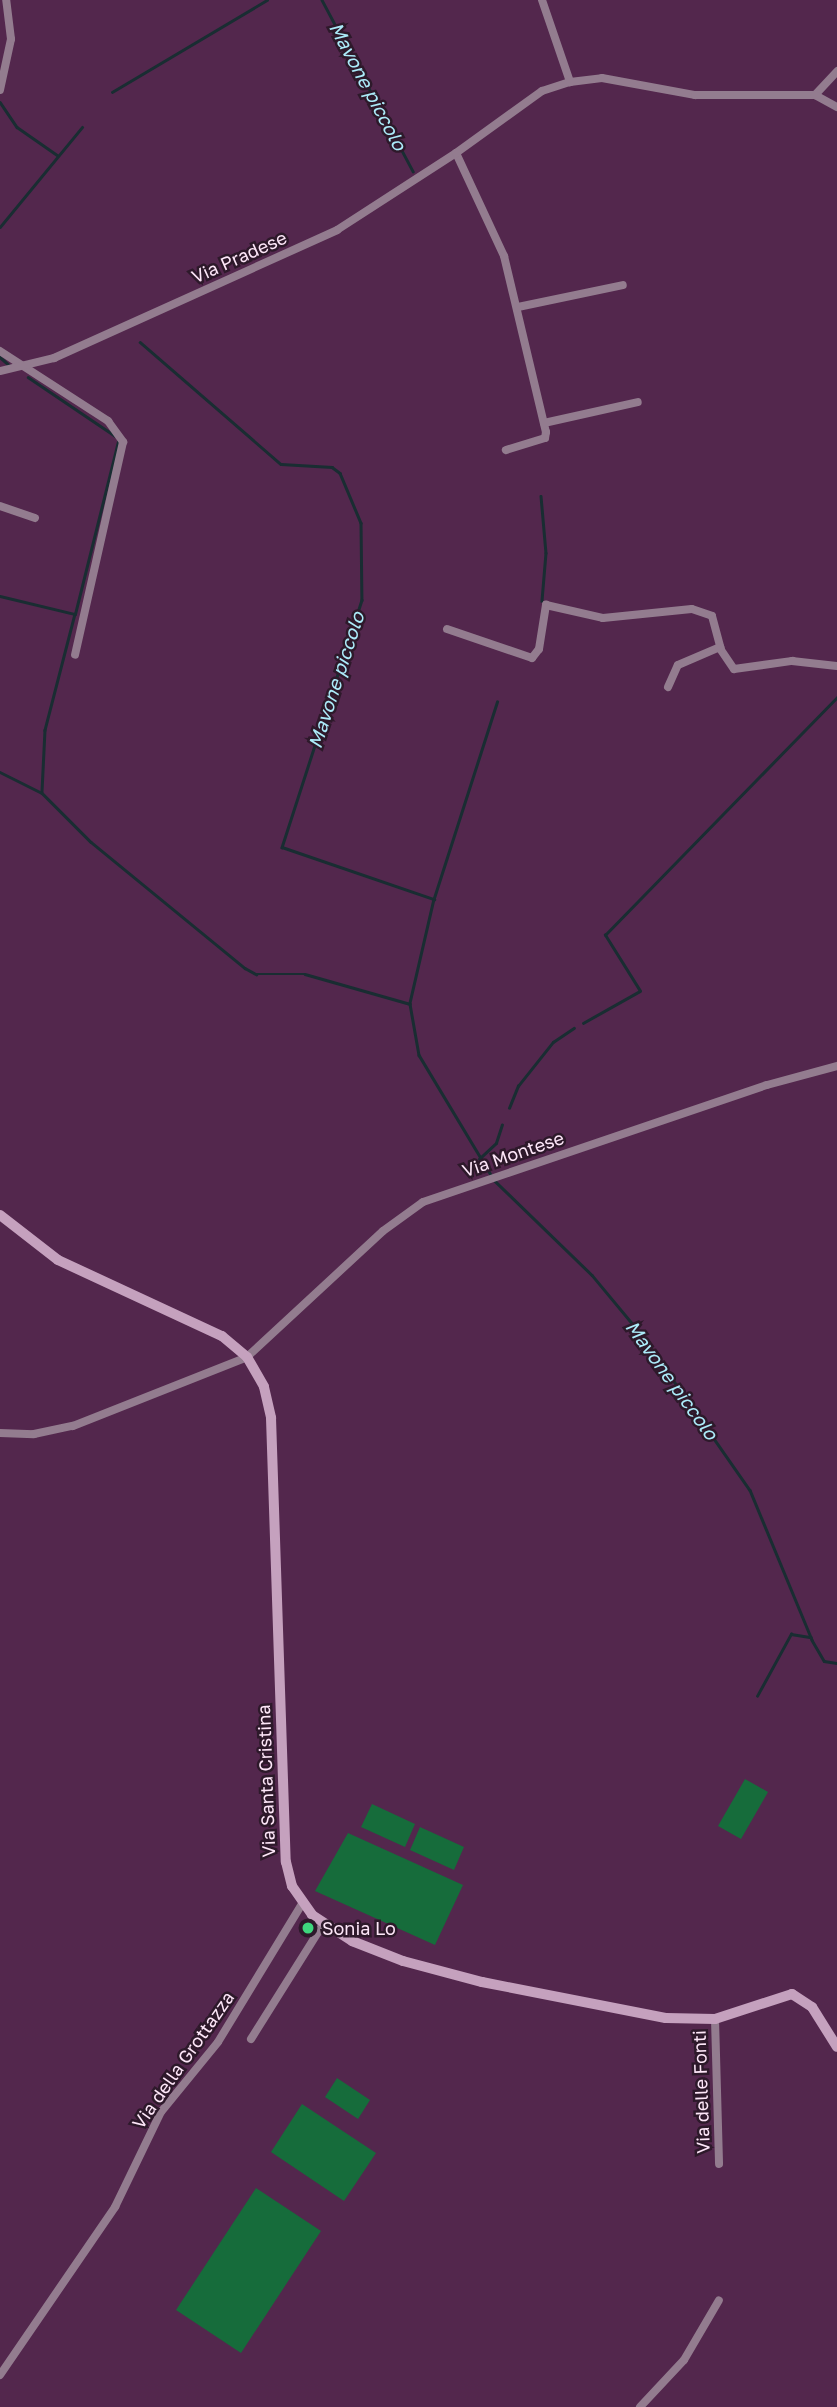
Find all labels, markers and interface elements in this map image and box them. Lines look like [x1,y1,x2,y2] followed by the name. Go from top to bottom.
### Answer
[325,18,411,154] water label: Mavone piccolo
[188,226,290,288] street label: Via Pradese
[303,609,369,751] water label: Mavone piccolo
[459,1126,567,1182] street label: Via Montese
[621,1316,723,1444] water label: Mavone piccolo
[253,1704,279,1858] street label: Via Santa Cristina
[322,1917,396,1939] place label: Sonia Lo
[300,1920,316,1936] marker: Sonia Lo
[127,1987,239,2133] street label: Via della Grottazza
[688,2030,714,2154] street label: Via delle Fonti

